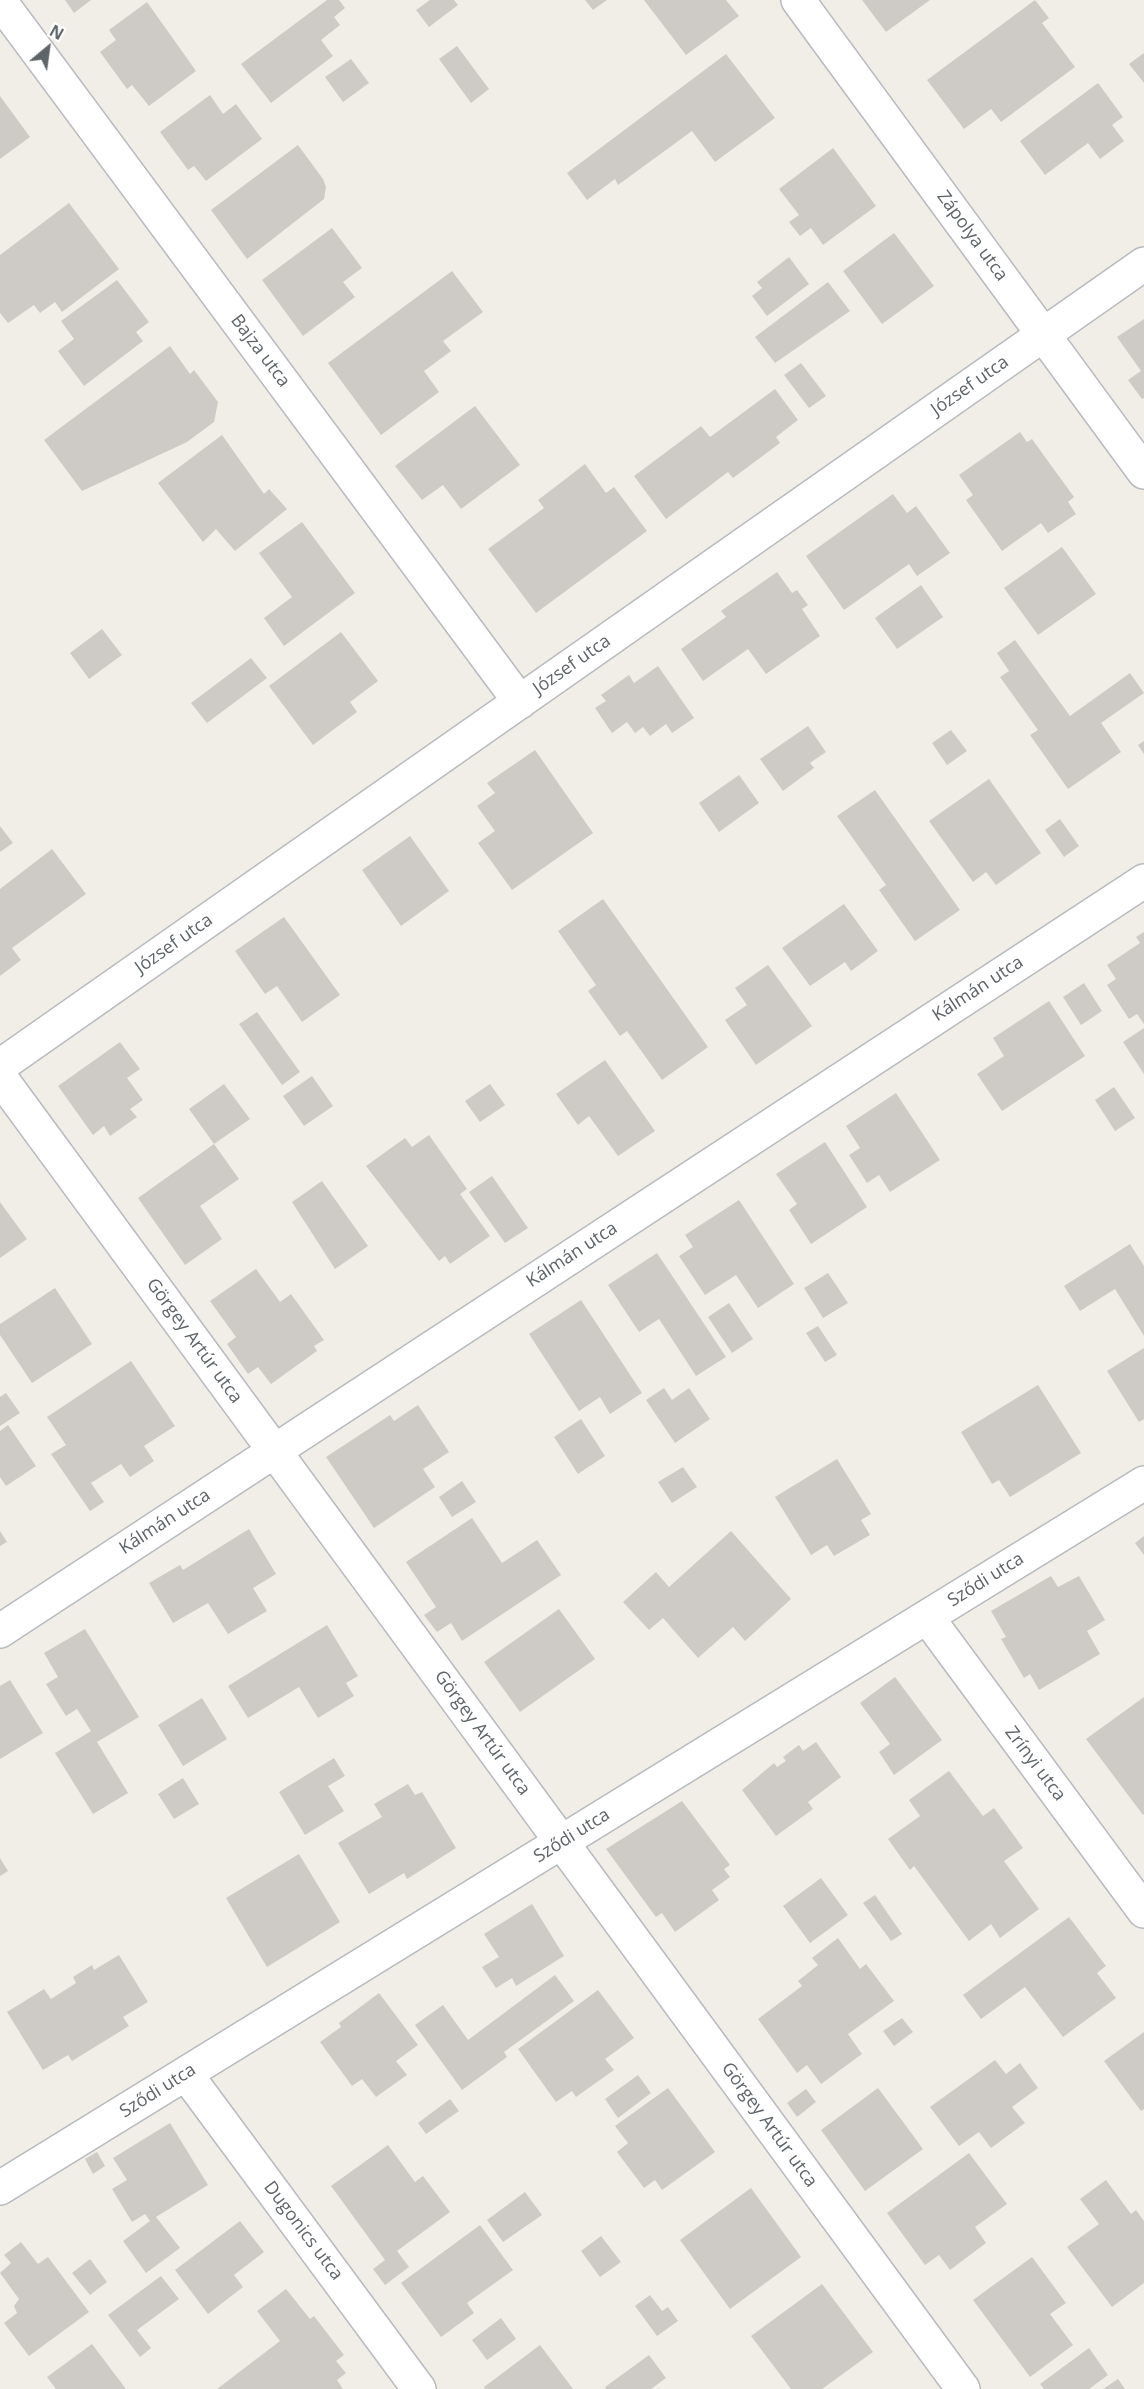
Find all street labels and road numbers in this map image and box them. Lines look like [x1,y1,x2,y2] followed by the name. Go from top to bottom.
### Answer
[932,187,1012,285] street label: Zápolya utca
[226,310,294,392] street label: Bajza utca
[927,351,1013,421] street label: József utca
[529,630,615,700] street label: József utca
[131,909,217,979] street label: József utca
[928,952,1028,1026] street label: Kálmán utca
[522,1218,622,1292] street label: Kálmán utca
[141,1274,247,1408] street label: Görgey Artúr utca
[115,1485,215,1559] street label: Kálmán utca
[944,1548,1028,1612] street label: Sződi utca
[429,1666,535,1800] street label: Görgey Artúr utca
[1000,1723,1070,1805] street label: Zrínyi utca
[530,1804,614,1868] street label: Sződi utca
[716,2058,822,2192] street label: Görgey Artúr utca
[116,2059,200,2123] street label: Sződi utca
[259,2177,347,2285] street label: Dugonics utca

